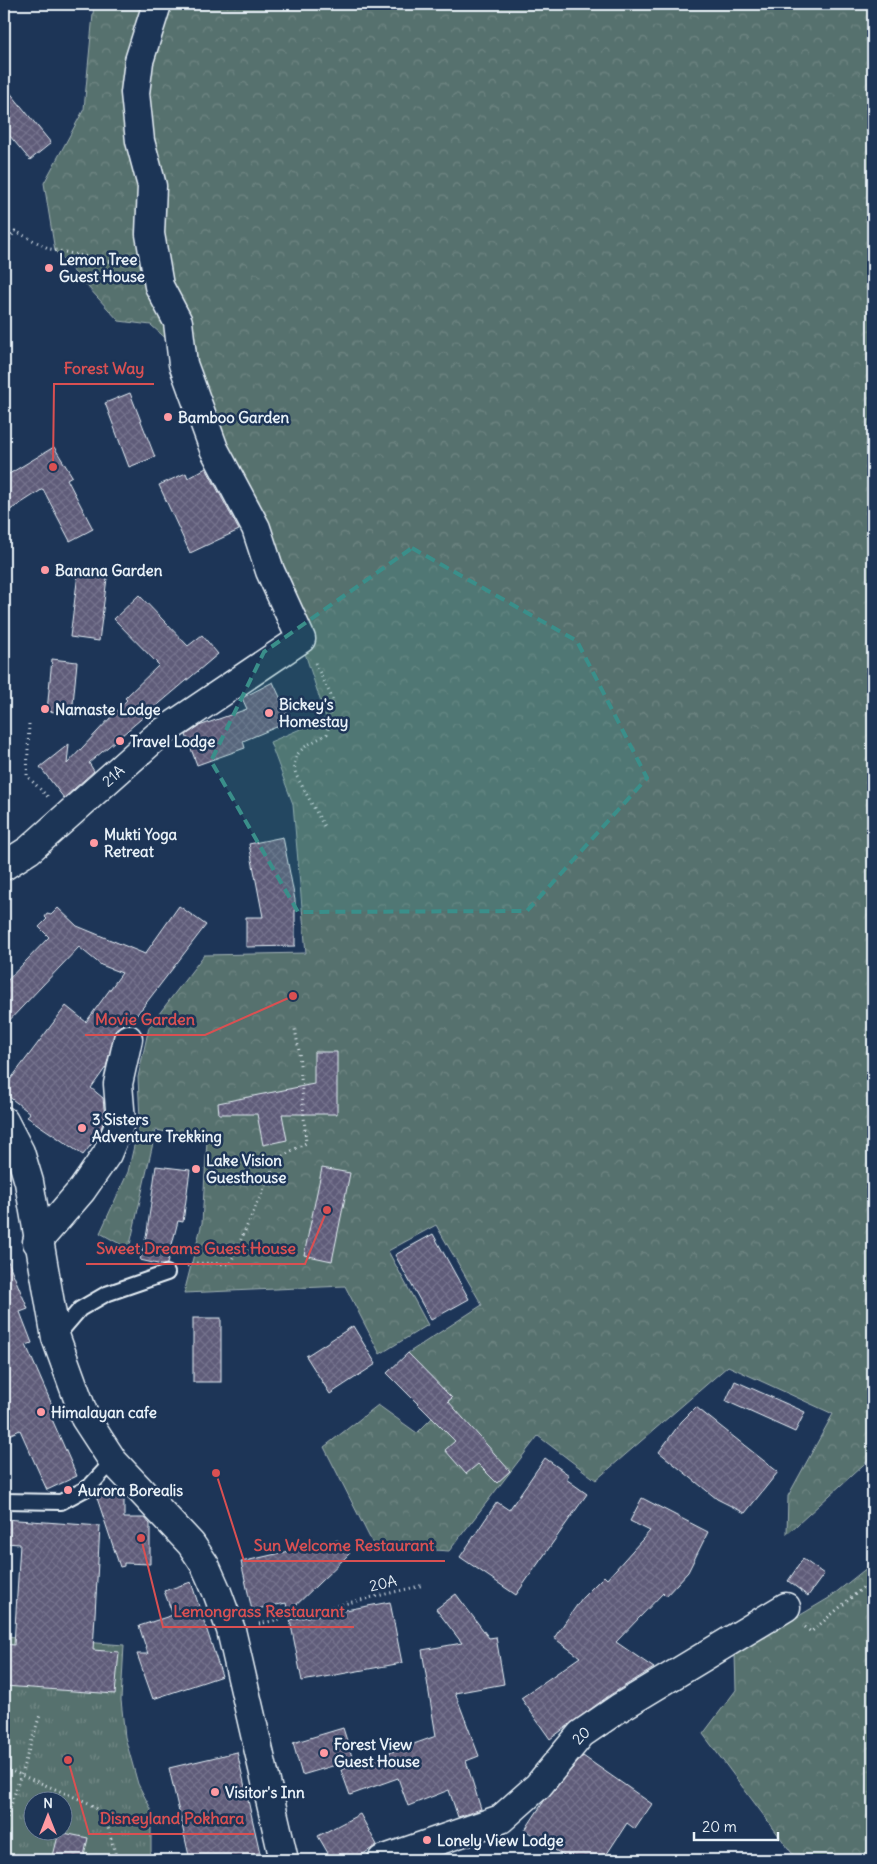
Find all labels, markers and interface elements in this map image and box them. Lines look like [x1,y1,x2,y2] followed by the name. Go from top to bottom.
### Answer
[59,250,145,286] place label: Lemon Tree Guest House
[43,262,55,274] marker: Lemon Tree Guest House
[54,353,154,384] callout: Forest Way
[64,358,144,379] text: Forest Way
[178,408,289,427] place label: Bamboo Garden
[162,411,174,423] marker: Bamboo Garden
[55,561,163,580] place label: Banana Garden
[39,564,51,576] marker: Banana Garden
[279,695,348,732] place label: Bickey's Homestay
[55,700,161,720] place label: Namaste Lodge
[39,703,51,715] marker: Namaste Lodge
[263,707,275,719] marker: Bickey's Homestay
[130,732,215,752] place label: Travel Lodge
[114,735,126,747] marker: Travel Lodge
[98,760,128,790] street label: 21A
[104,825,178,861] place label: Mukti Yoga Retreat
[88,837,100,849] marker: Mukti Yoga Retreat
[85,1004,205,1035] callout: Movie Garden
[95,1009,195,1029] text: Movie Garden
[92,1110,222,1147] place label: 3 Sisters Adventure Trekking
[76,1122,88,1134] marker: 3 Sisters Adventure Trekking
[206,1151,286,1187] place label: Lake Vision Guesthouse
[190,1163,202,1175] marker: Lake Vision Guesthouse
[86,1233,305,1264] callout: Sweet Dreams Guest House
[96,1238,296,1258] text: Sweet Dreams Guest House
[51,1403,157,1423] place label: Himalayan cafe
[35,1406,47,1418] marker: Himalayan cafe
[78,1481,183,1500] place label: Aurora Borealis
[62,1484,74,1496] marker: Aurora Borealis
[244,1530,445,1561] callout: Sun Welcome Restaurant
[254,1535,435,1555] text: Sun Welcome Restaurant
[367,1571,399,1595] street label: 20A
[163,1596,354,1627] callout: Lemongrass Restaurant
[173,1601,345,1622] text: Lemongrass Restaurant
[567,1722,593,1748] street label: 20
[334,1735,420,1771] place label: Forest View Guest House
[318,1747,330,1759] marker: Forest View Guest House
[225,1783,305,1802] place label: Visitor's Inn
[209,1786,221,1798] marker: Visitor's Inn
[22,1792,72,1842] north arrow
[43,1794,53,1812] text: N
[89,1803,254,1834] callout: Disneyland Pokhara
[100,1808,244,1829] text: Disneyland Pokhara
[694,1809,778,1841] scale bar
[702,1817,737,1836] text: 20 m
[437,1831,564,1851] place label: Lonely View Lodge
[421,1834,433,1846] marker: Lonely View Lodge

